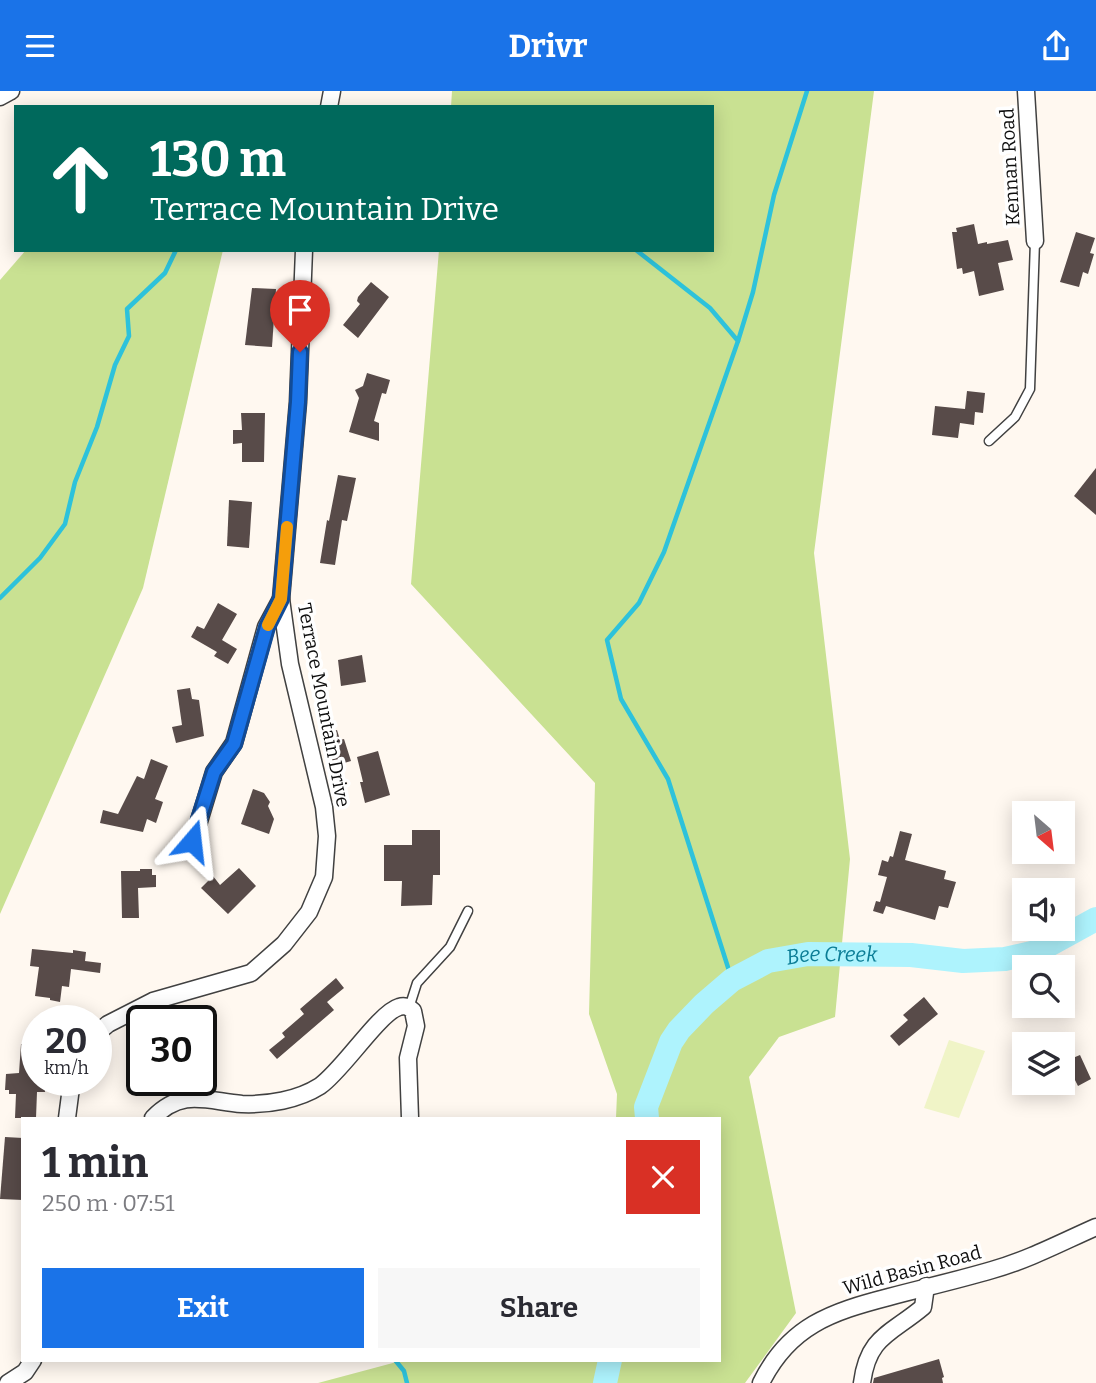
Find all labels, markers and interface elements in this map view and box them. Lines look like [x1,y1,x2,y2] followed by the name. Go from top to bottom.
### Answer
[21,27,59,65] icon: menu
[508,27,588,65] text: Drivr
[1037,27,1075,65] icon: share
[995,107,1025,227] street label: Kennan Road
[150,130,286,189] text: 130 m
[35,133,126,224] icon: ahead
[150,190,499,228] text: Terrace Mountain Drive
[270,280,330,352] pin
[281,291,319,329] icon: arrive
[293,601,355,809] street label: Terrace Mountain Drive
[1012,801,1074,865] north arrow
[1012,801,1075,1095] map controls
[155,804,229,878] position arrow
[1012,878,1075,941] button: sound
[784,941,878,971] water label: Bee Creek
[1012,955,1075,1018] button: search
[126,1005,217,1096] speed limit sign: 30
[46,1020,87,1062] text: 20
[1012,1032,1075,1095] button: layers
[44,1057,89,1079] text: km/h
[42,1138,148,1188] text: 1 min
[626,1140,700,1214] button: close
[42,1189,175,1217] text: 250 m · 07:51
[840,1240,984,1300] street label: Wild Basin Road
[42,1268,364,1348] button: Exit
[378,1268,700,1348] button: Share

